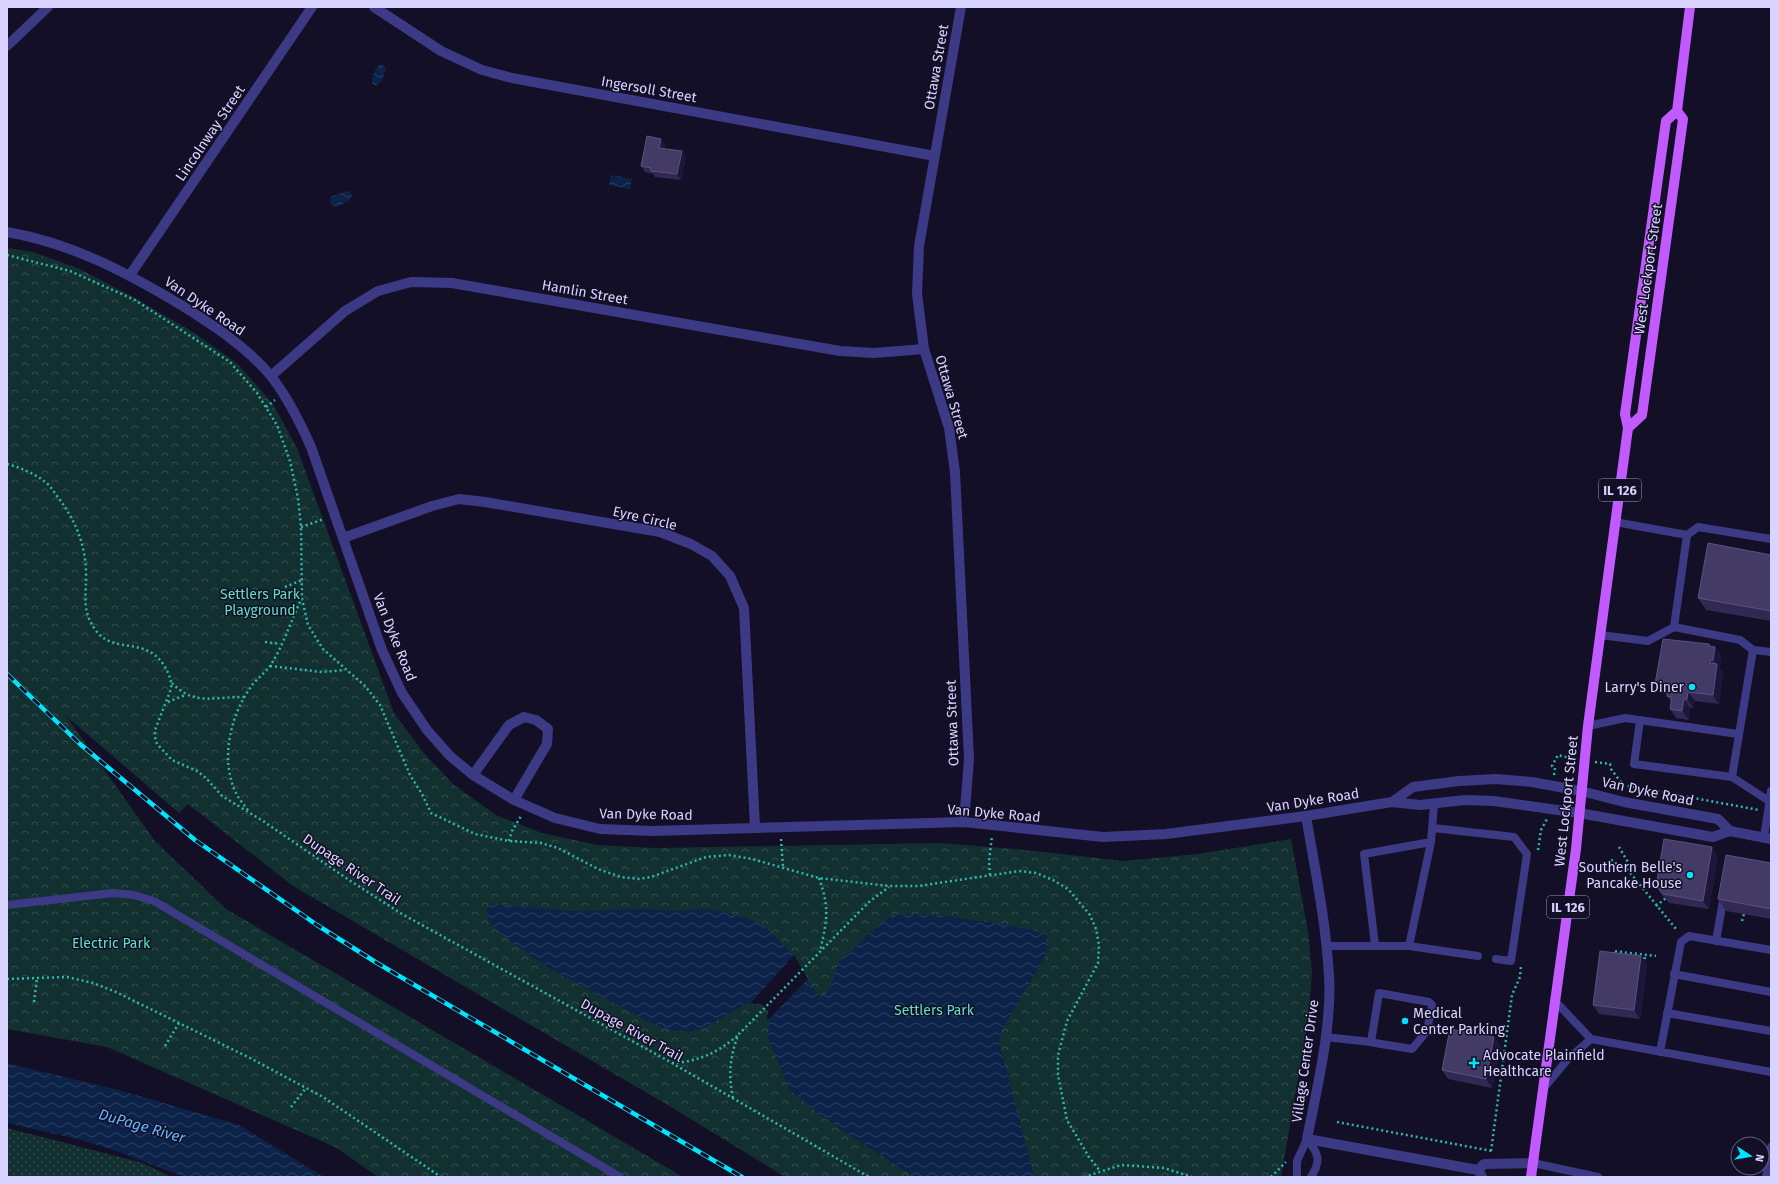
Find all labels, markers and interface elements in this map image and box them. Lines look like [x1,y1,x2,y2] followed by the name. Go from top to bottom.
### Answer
[921,22,953,111] street label: Ottawa Street
[600,73,699,106] street label: Ingersoll Street
[172,81,249,184] street label: Lincolnway Street
[1631,202,1666,335] street label: West Lockport Street
[161,273,248,340] street label: Van Dyke Road
[541,277,630,309] street label: Hamlin Street
[931,353,972,442] street label: Ottawa Street
[1599,479,1641,501] road number: IL 126
[611,503,679,534] street label: Eyre Circle
[220,586,301,619] park label: Settlers Park Playground
[369,591,420,684] street label: Van Dyke Road
[942,679,963,766] street label: Ottawa Street
[1604,679,1685,696] place label: Larry's Diner
[1687,682,1697,692] marker: Larry's Diner
[1551,734,1582,867] street label: West Lockport Street
[1600,773,1695,810] street label: Van Dyke Road
[1266,785,1360,816] street label: Van Dyke Road
[947,801,1041,826] street label: Van Dyke Road
[599,805,693,824] street label: Van Dyke Road
[299,830,404,909] street label: Dupage River Trail
[1579,859,1682,892] place label: Southern Belle's Pancake House
[1685,870,1695,880] marker: Southern Belle's Pancake House
[1547,896,1589,918] road number: IL 126
[72,935,151,952] park label: Electric Park
[578,995,686,1066] street label: Dupage River Trail
[1288,999,1323,1123] street label: Village Center Drive
[894,1002,975,1019] park label: Settlers Park
[1413,1005,1506,1038] place label: Medical Center Parking
[1400,1016,1410,1026] marker: Medical Center Parking
[1483,1047,1605,1080] place label: Advocate Plainfield Healthcare
[1468,1057,1480,1069] marker: Advocate Plainfield Healthcare
[97,1105,189,1147] water label: DuPage River
[1730,1136,1770,1176] north arrow
[1752,1153,1766,1163] text: N

